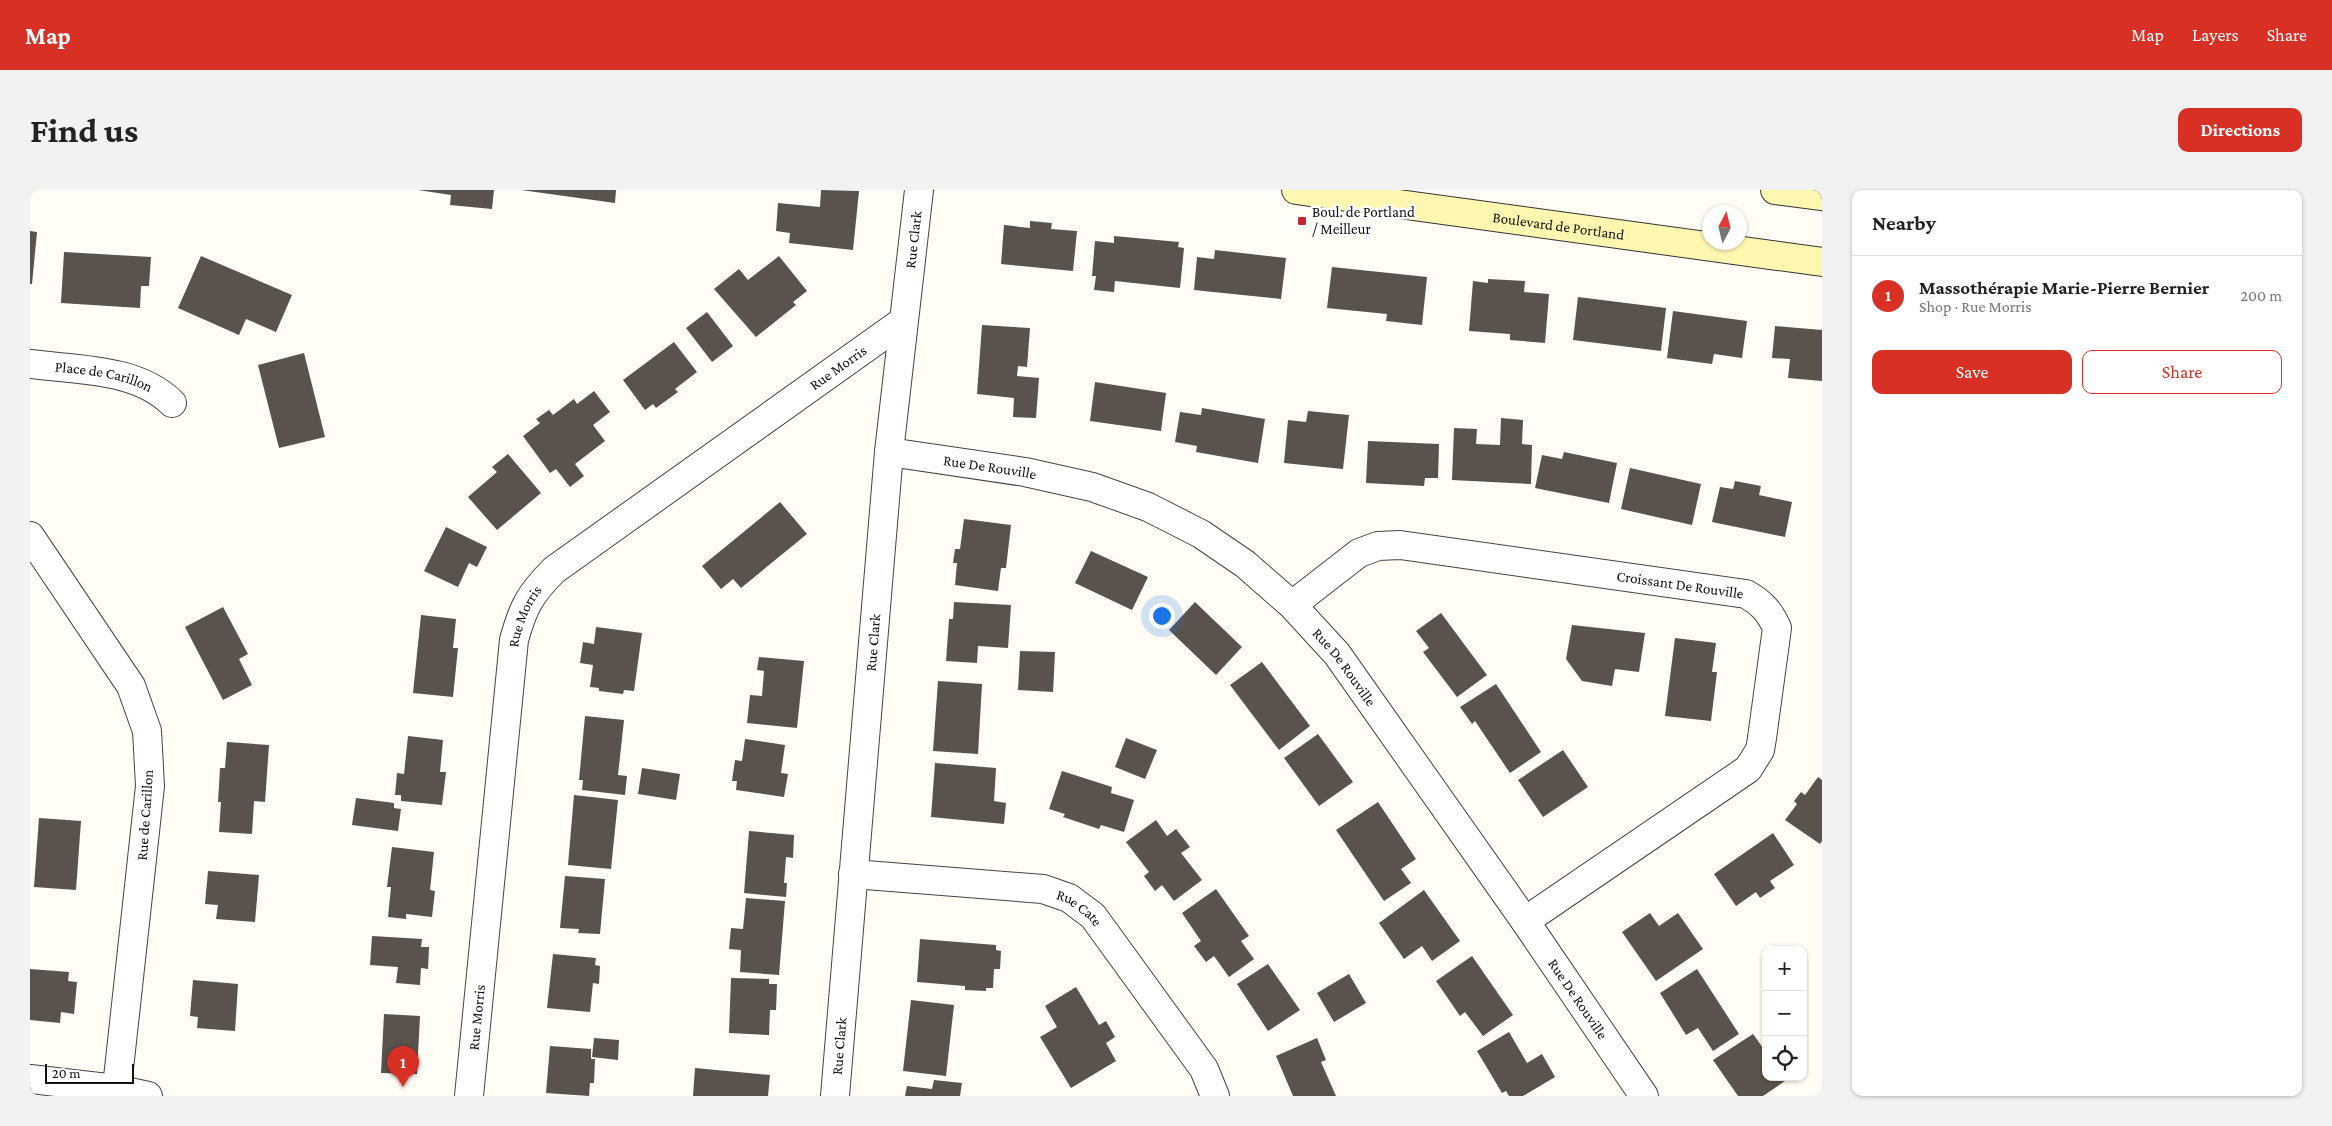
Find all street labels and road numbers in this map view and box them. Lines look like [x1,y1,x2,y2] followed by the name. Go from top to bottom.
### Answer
[902,209,925,269] street label: Rue Clark
[1492,209,1626,243] street label: Boulevard de Portland
[807,342,870,393] street label: Rue Morris
[54,359,155,395] street label: Place de Carillon
[942,452,1038,482] street label: Rue De Rouville
[1616,568,1745,602] street label: Croissant De Rouville
[505,582,545,648] street label: Rue Morris
[863,612,883,672] street label: Rue Clark
[1309,625,1379,709] street label: Rue De Rouville
[134,769,156,861] street label: Rue de Carillon
[1055,886,1106,929] street label: Rue Cate
[1545,956,1611,1043] street label: Rue De Rouville
[466,984,488,1051] street label: Rue Morris
[829,1016,850,1076] street label: Rue Clark

